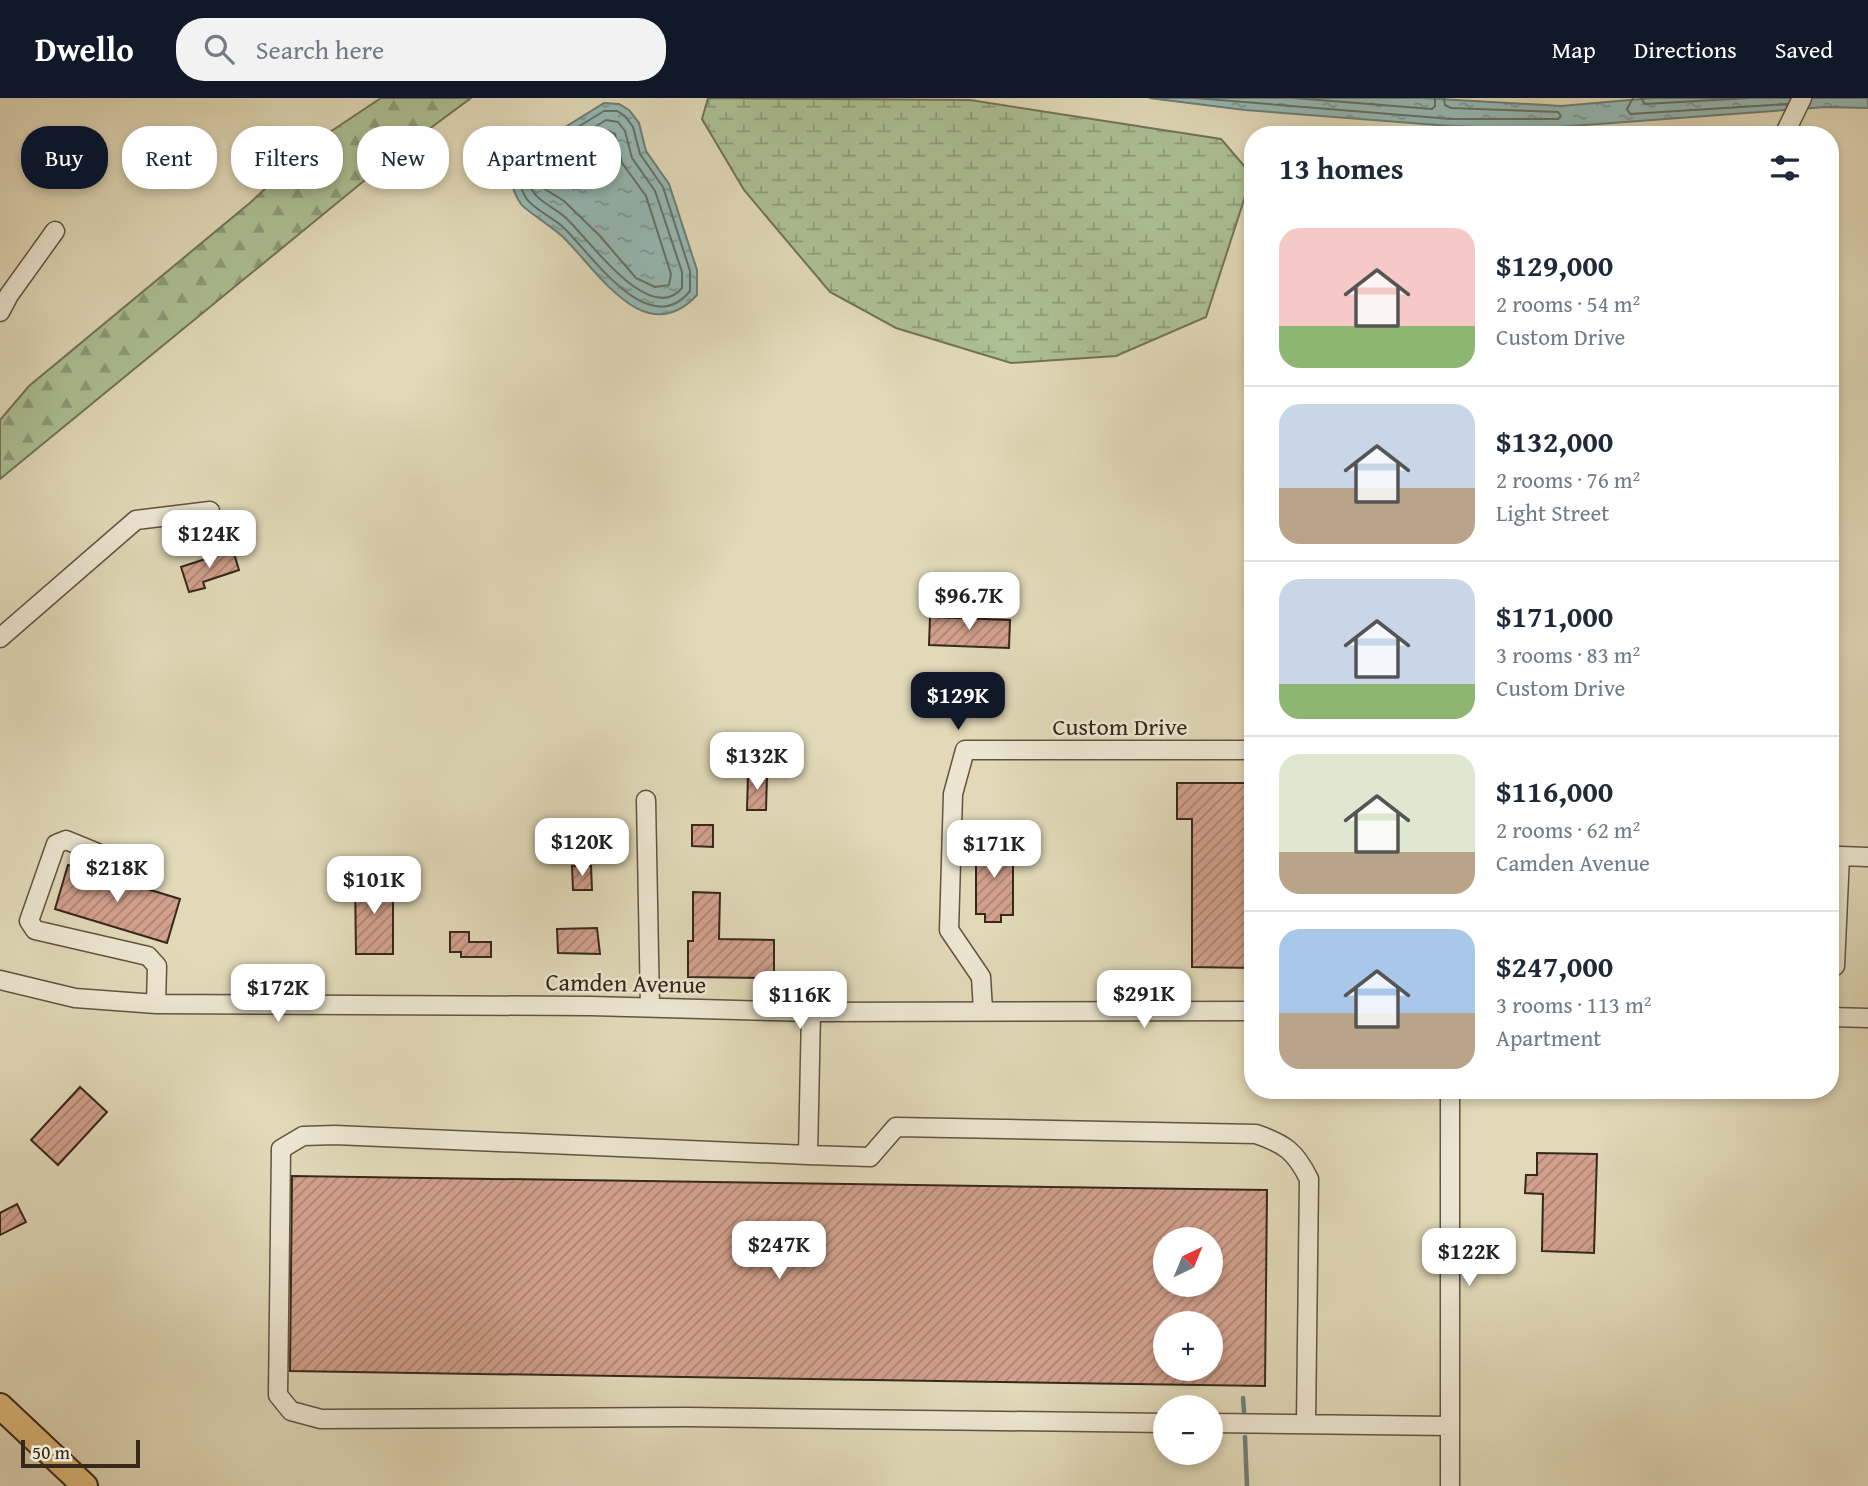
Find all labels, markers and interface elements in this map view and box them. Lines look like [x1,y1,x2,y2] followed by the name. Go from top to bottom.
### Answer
[176,18,666,81] search box
[35,25,134,73] text: Dwello
[200,30,238,68] icon: search
[256,30,384,69] text: Search here
[1552,32,1596,67] text: Map
[1634,32,1737,67] text: Directions
[1775,32,1833,67] text: Saved
[21,126,108,189] chip: Buy
[122,126,217,189] chip: Rent
[231,126,343,189] chip: Filters
[357,126,449,189] chip: New
[463,126,621,189] chip: Apartment
[1279,146,1404,190] text: 13 homes
[1766,149,1804,187] icon: filters
[1496,243,1613,287] text: $129,000
[1335,256,1419,340] icon: home
[1496,287,1640,320] text: 2 rooms · 54 m²
[1496,320,1625,353] text: Custom Drive
[1496,419,1613,463] text: $132,000
[1335,432,1419,516] icon: home
[1496,463,1640,496] text: 2 rooms · 76 m²
[1496,496,1609,529] text: Light Street
[160,510,258,570] pin: $124K
[178,516,240,549] text: $124K
[912,573,1026,632] pin: $96.7K
[935,578,1003,611] text: $96.7K
[1496,594,1613,638] text: $171,000
[1335,607,1419,691] icon: home
[1496,638,1640,671] text: 3 rooms · 83 m²
[1496,671,1625,704] text: Custom Drive
[909,672,1007,732] pin: $129K
[927,678,989,711] text: $129K
[1052,709,1188,744] street label: Custom Drive
[708,732,806,792] pin: $132K
[726,738,788,771] text: $132K
[1496,769,1613,813] text: $116,000
[1335,782,1419,866] icon: home
[1496,813,1640,846] text: 2 rooms · 62 m²
[533,818,631,878] pin: $120K
[945,820,1043,880] pin: $171K
[551,824,613,857] text: $120K
[963,826,1025,859] text: $171K
[68,844,166,904] pin: $218K
[1496,846,1650,879] text: Camden Avenue
[86,850,148,883] text: $218K
[325,856,423,916] pin: $101K
[343,862,405,895] text: $101K
[1496,944,1613,988] text: $247,000
[1335,957,1419,1041] icon: home
[229,964,327,1024] pin: $172K
[545,964,707,1002] street label: Camden Avenue
[247,970,309,1003] text: $172K
[1095,970,1193,1030] pin: $291K
[751,972,849,1031] pin: $116K
[1113,976,1175,1009] text: $291K
[769,977,831,1010] text: $116K
[1496,988,1651,1021] text: 3 rooms · 113 m²
[1496,1021,1601,1054] text: Apartment
[730,1222,828,1281] pin: $247K
[748,1227,810,1260] text: $247K
[1153,1227,1223,1297] north arrow
[1153,1227,1223,1465] map controls
[1420,1228,1518,1288] pin: $122K
[1438,1234,1500,1267] text: $122K
[1153,1311,1223,1381] button: +
[1153,1395,1223,1465] button: −
[21,1437,140,1469] scale bar
[32,1438,70,1466] text: 50 m

